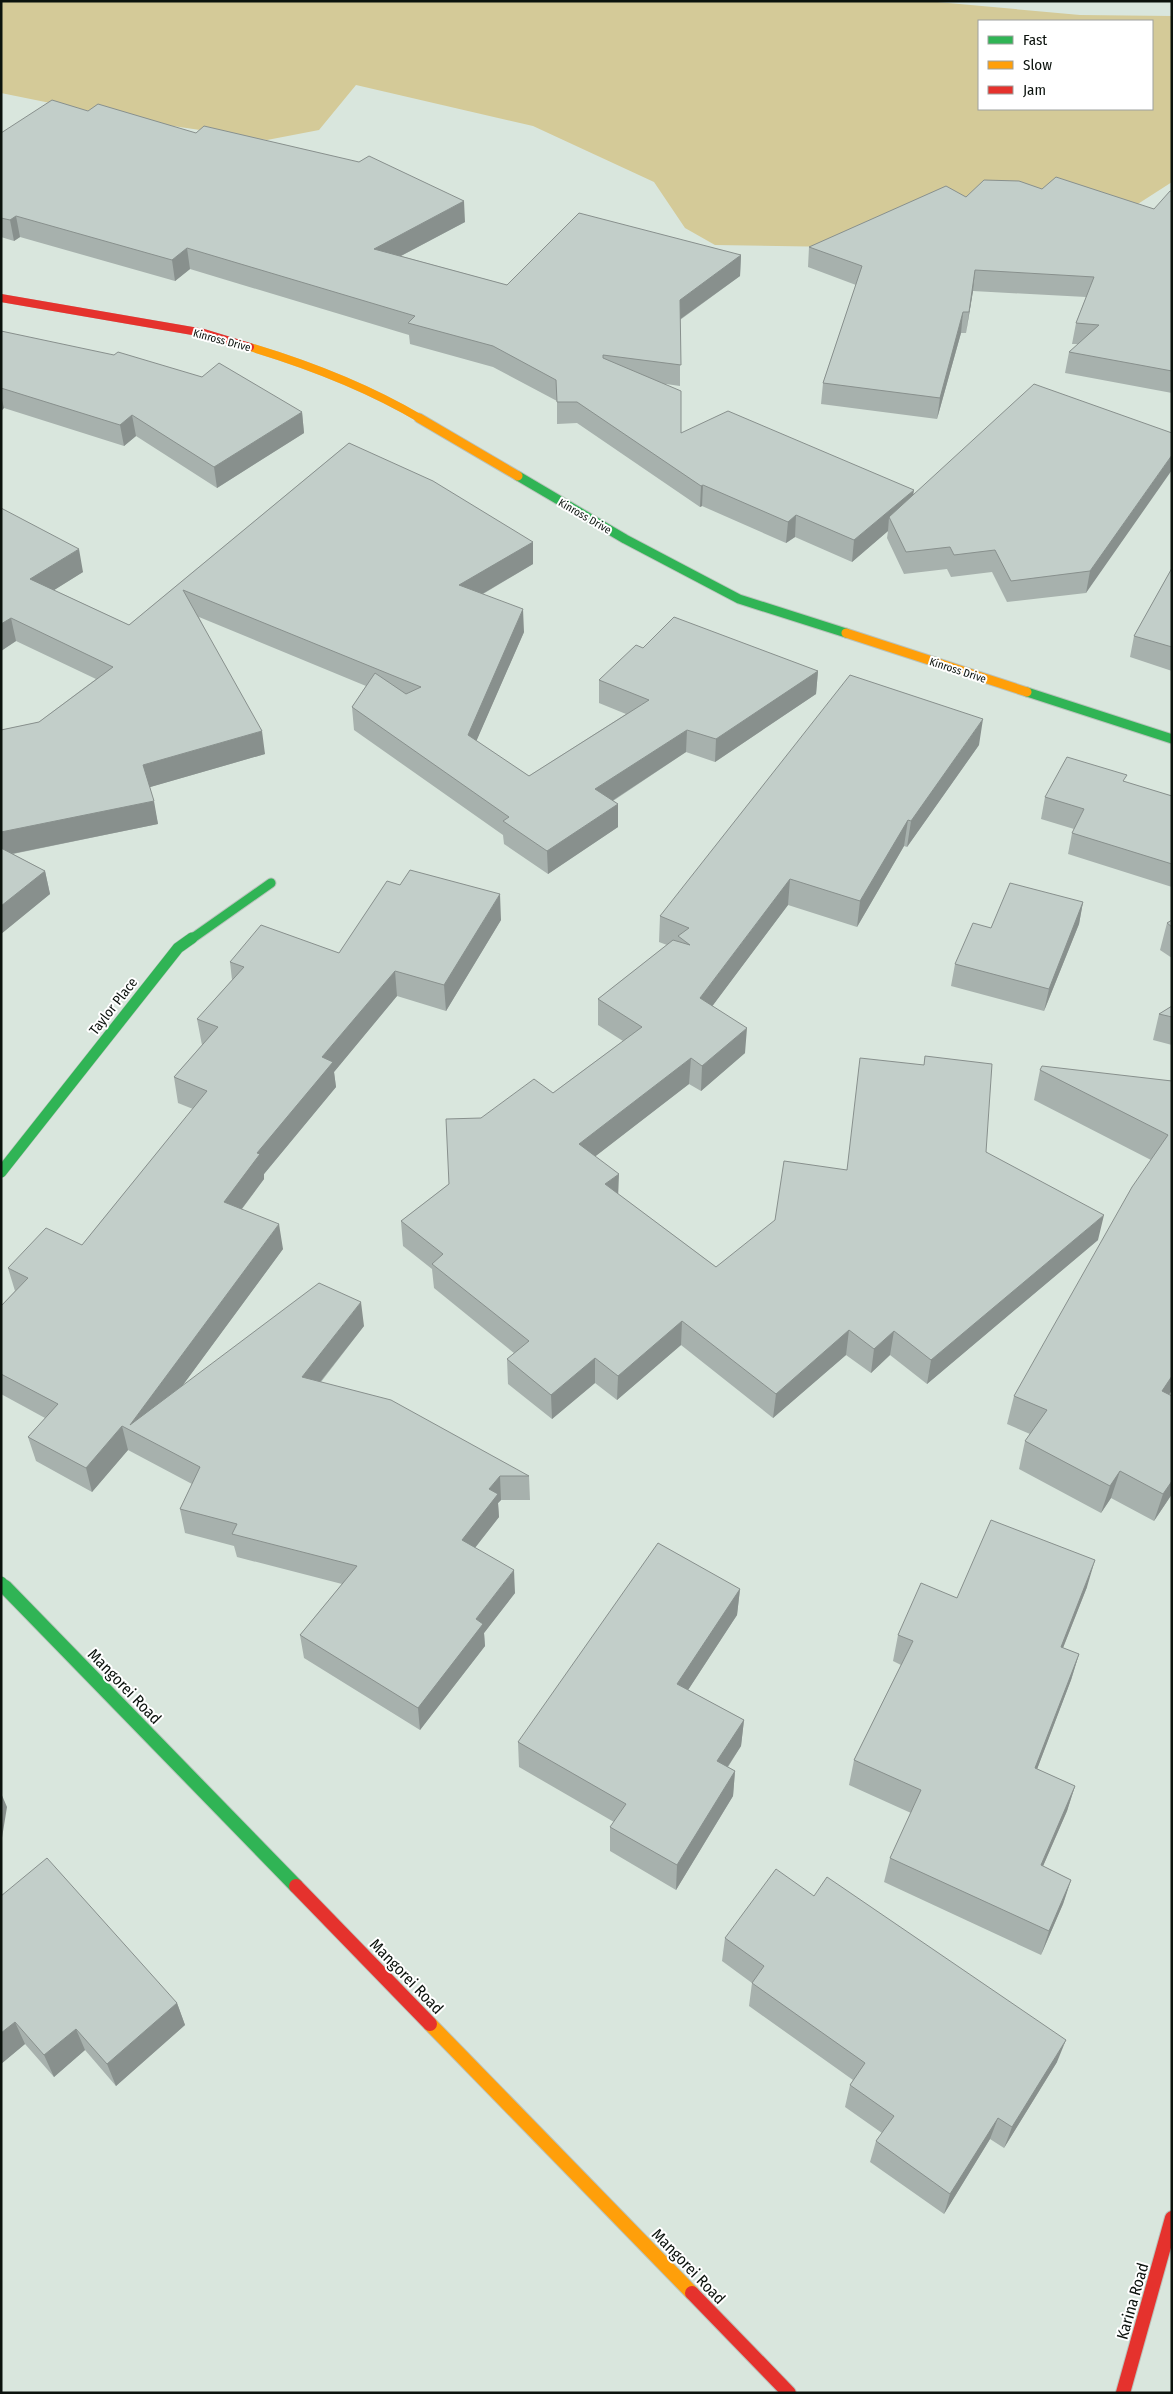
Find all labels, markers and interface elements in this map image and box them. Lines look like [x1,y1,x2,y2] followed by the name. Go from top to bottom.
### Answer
[978,20,1153,110] legend
[1023,31,1047,49] text: Fast
[1023,56,1052,74] text: Slow
[1023,81,1046,99] text: Jam
[192,327,252,354] street label: Kinross Drive
[556,496,613,537] street label: Kinross Drive
[928,655,988,686] street label: Kinross Drive
[86,974,141,1038] street label: Taylor Place
[84,1645,165,1728] street label: Mangorei Road
[366,1935,447,2018] street label: Mangorei Road
[648,2225,729,2308] street label: Mangorei Road
[1112,2261,1153,2342] street label: Karina Road

